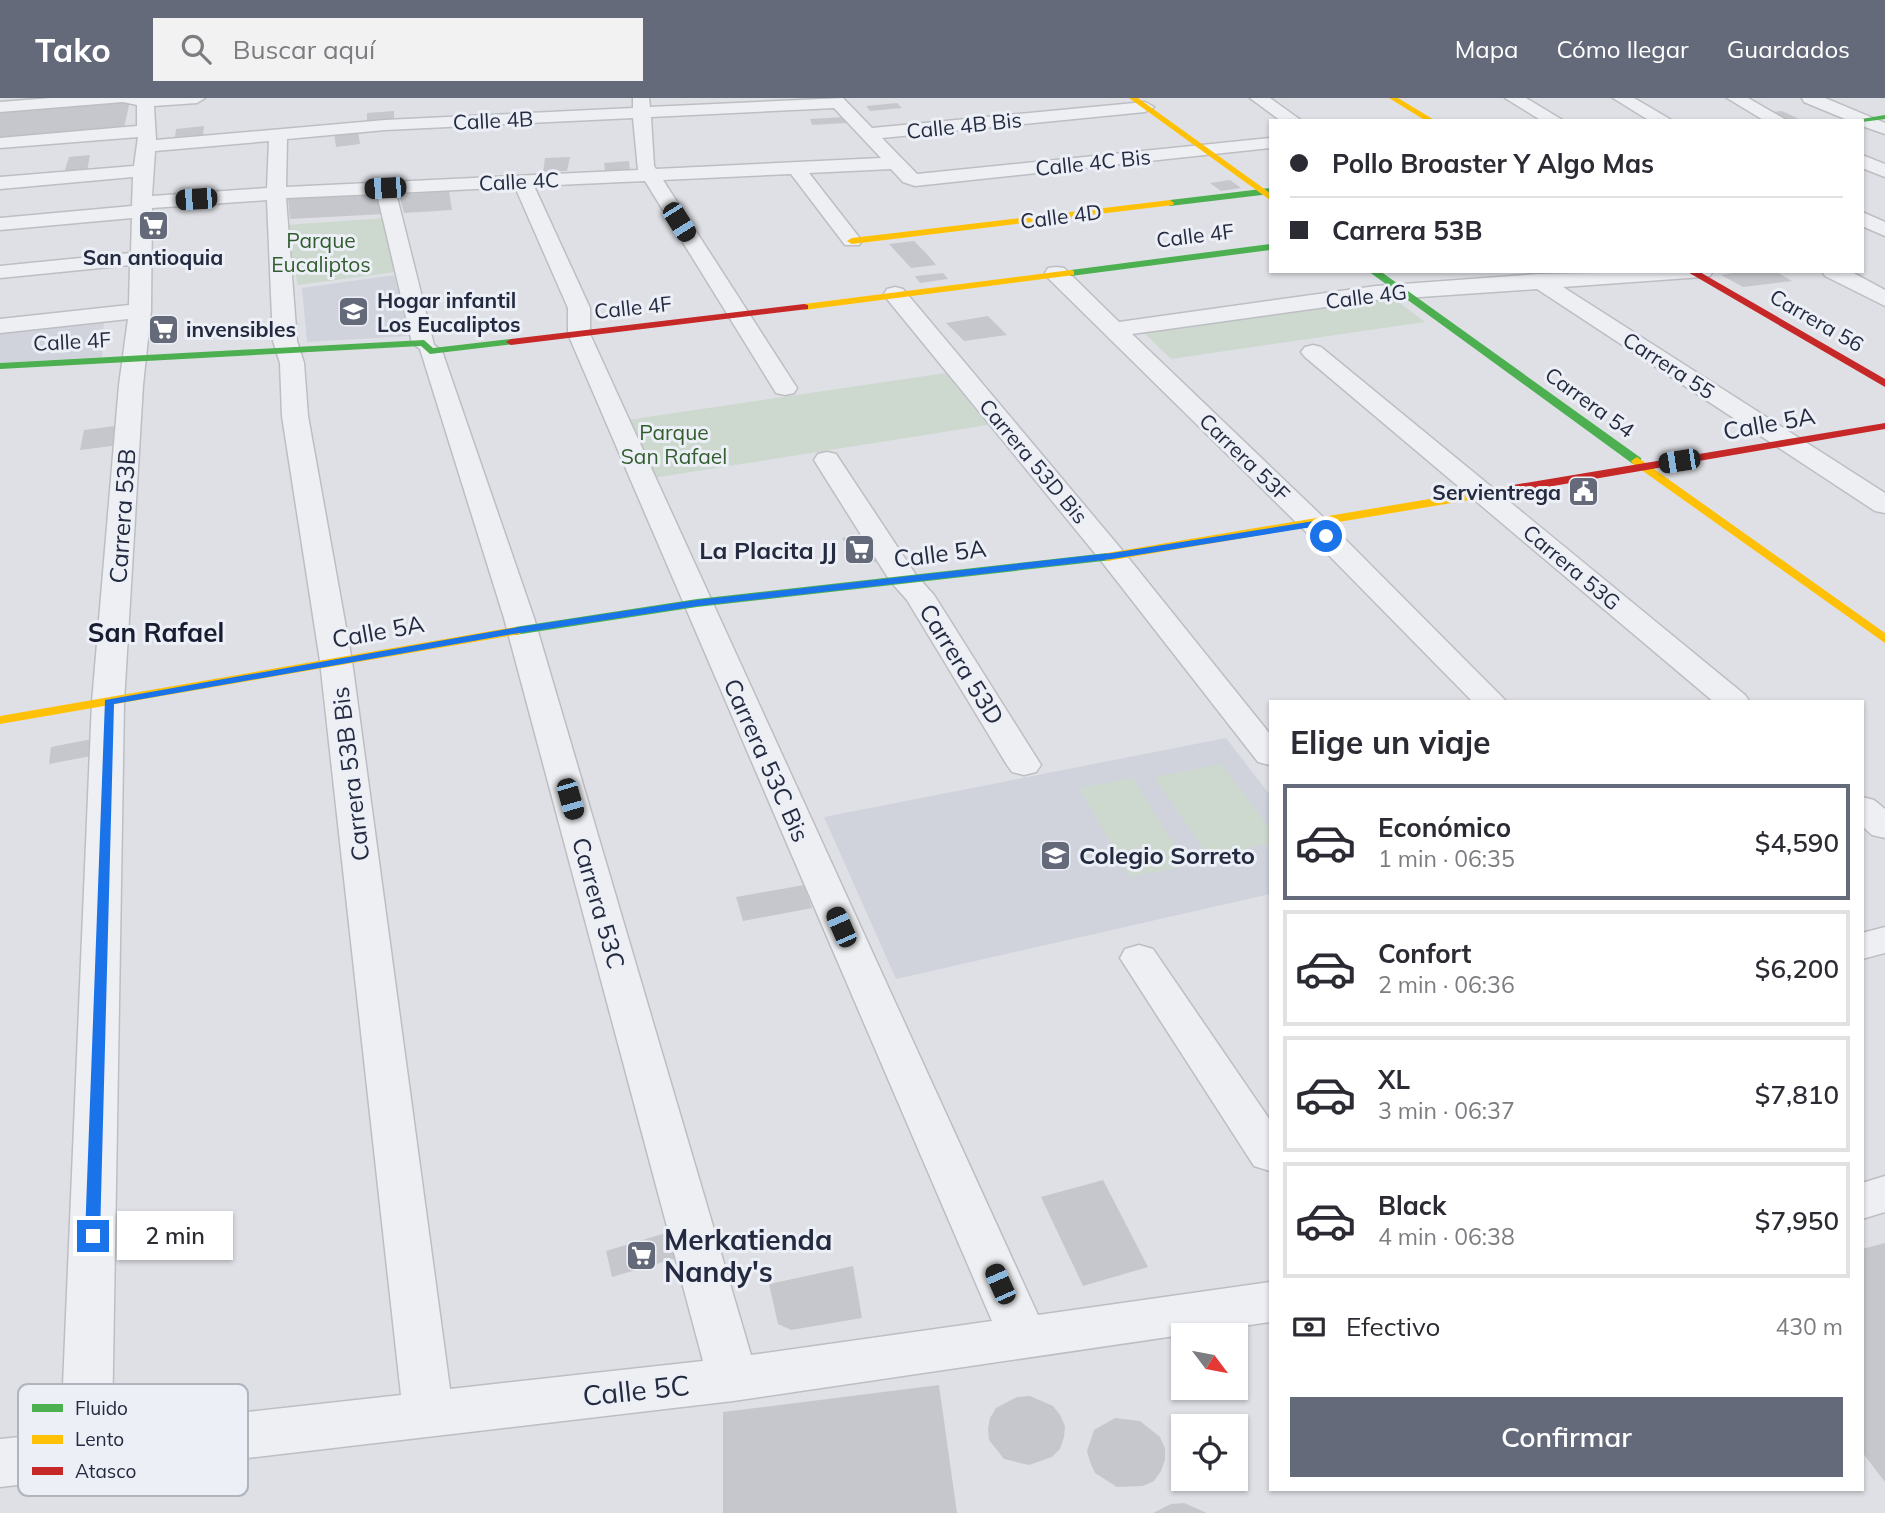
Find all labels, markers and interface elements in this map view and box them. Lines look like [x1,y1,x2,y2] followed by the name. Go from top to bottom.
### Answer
[153,18,643,81] search box
[35,29,111,70] text: Tako
[177,30,215,68] icon: search
[233,33,375,66] text: Buscar aquí
[1455,34,1518,64] text: Mapa
[1556,34,1689,64] text: Cómo llegar
[1727,34,1850,64] text: Guardados
[452,105,534,135] street label: Calle 4B
[905,106,1023,144] street label: Calle 4B Bis
[1034,143,1152,181] street label: Calle 4C Bis
[1332,147,1654,180] text: Pollo Broaster Y Algo Mas
[478,166,560,196] street label: Calle 4C
[364,176,407,200] car
[175,187,218,211] car
[1019,198,1103,234] street label: Calle 4D
[659,199,700,245] car
[136,208,170,242] supermarket icon: San antioquia
[1332,214,1482,247] text: Carrera 53B
[1155,217,1235,253] street label: Calle 4F
[271,227,371,277] park label: Parque Eucaliptos
[83,244,223,270] place label: San antioquia
[1324,278,1408,314] street label: Calle 4G
[1765,283,1869,357] street label: Carrera 56
[377,287,521,337] place label: Hogar infantil Los Eucaliptos
[593,290,673,324] street label: Calle 4F
[337,295,371,329] school or university icon: Hogar infantil Los Eucaliptos
[146,312,180,346] supermarket icon: invensibles
[186,316,296,342] place label: invensibles
[32,326,112,356] street label: Calle 4F
[1618,326,1720,404] street label: Carrera 55
[1540,361,1640,443] street label: Carrera 54
[974,393,1094,529] street label: Carrera 53D Bis
[1720,400,1818,446] street label: Calle 5A
[1194,407,1296,507] street label: Carrera 53F
[621,419,727,469] park label: Parque San Rafael
[1657,447,1702,475] car
[102,448,142,584] street label: Carrera 53B
[1567,475,1601,509] public building icon: Servientrega
[1432,479,1561,505] place label: Servientrega
[1518,519,1626,615] street label: Carrera 53G
[1310,520,1342,552] route start
[892,532,988,574] street label: Calle 5A
[843,533,877,567] supermarket icon: La Placita JJ
[699,535,837,565] place label: La Placita JJ
[913,598,1011,730] street label: Carrera 53D
[329,608,427,654] street label: Calle 5A
[88,616,224,649] district label: San Rafael
[718,674,816,846] street label: Carrera 53C Bis
[324,685,376,863] street label: Carrera 53B Bis
[1290,722,1491,762] text: Elige un viaje
[555,776,586,822] car
[1294,811,1357,874] icon: car
[1378,811,1511,844] text: Económico
[1755,826,1839,859] text: $4,590
[566,834,632,972] street label: Carrera 53C
[1039,838,1073,872] school or university icon: Colegio Sorreto
[1079,840,1255,870] place label: Colegio Sorreto
[1378,844,1515,873] text: 1 min · 06:35
[823,904,860,950] car
[1294,937,1357,1000] icon: car
[1378,937,1471,970] text: Confort
[1755,952,1839,985] text: $6,200
[1378,970,1515,999] text: 2 min · 06:36
[1294,1063,1357,1126] icon: car
[1378,1063,1410,1096] text: XL
[1755,1078,1839,1111] text: $7,810
[1378,1096,1515,1125] text: 3 min · 06:37
[1294,1189,1357,1252] icon: car
[1378,1189,1446,1222] text: Black
[1755,1204,1839,1237] text: $7,950
[118,1212,233,1260] callout: 2 min
[77,1220,109,1252] route end
[145,1221,205,1250] text: 2 min
[664,1222,832,1289] place label: Merkatienda Nandy's
[1378,1222,1515,1251] text: 4 min · 06:38
[624,1238,658,1272] supermarket icon: Merkatienda Nandy's
[982,1261,1019,1307] car
[1290,1308,1328,1346] icon: cash
[1346,1310,1440,1343] text: Efectivo
[1775,1312,1843,1341] text: 430 m
[1171,1323,1248,1400] north arrow
[1171,1323,1248,1491] map controls
[581,1367,691,1413] street label: Calle 5C
[18,1384,248,1496] legend
[75,1396,128,1420] text: Fluido
[1290,1397,1843,1477] button: Confirmar
[1171,1414,1248,1491] button: locate
[75,1427,124,1451] text: Lento
[75,1459,136,1483] text: Atasco

